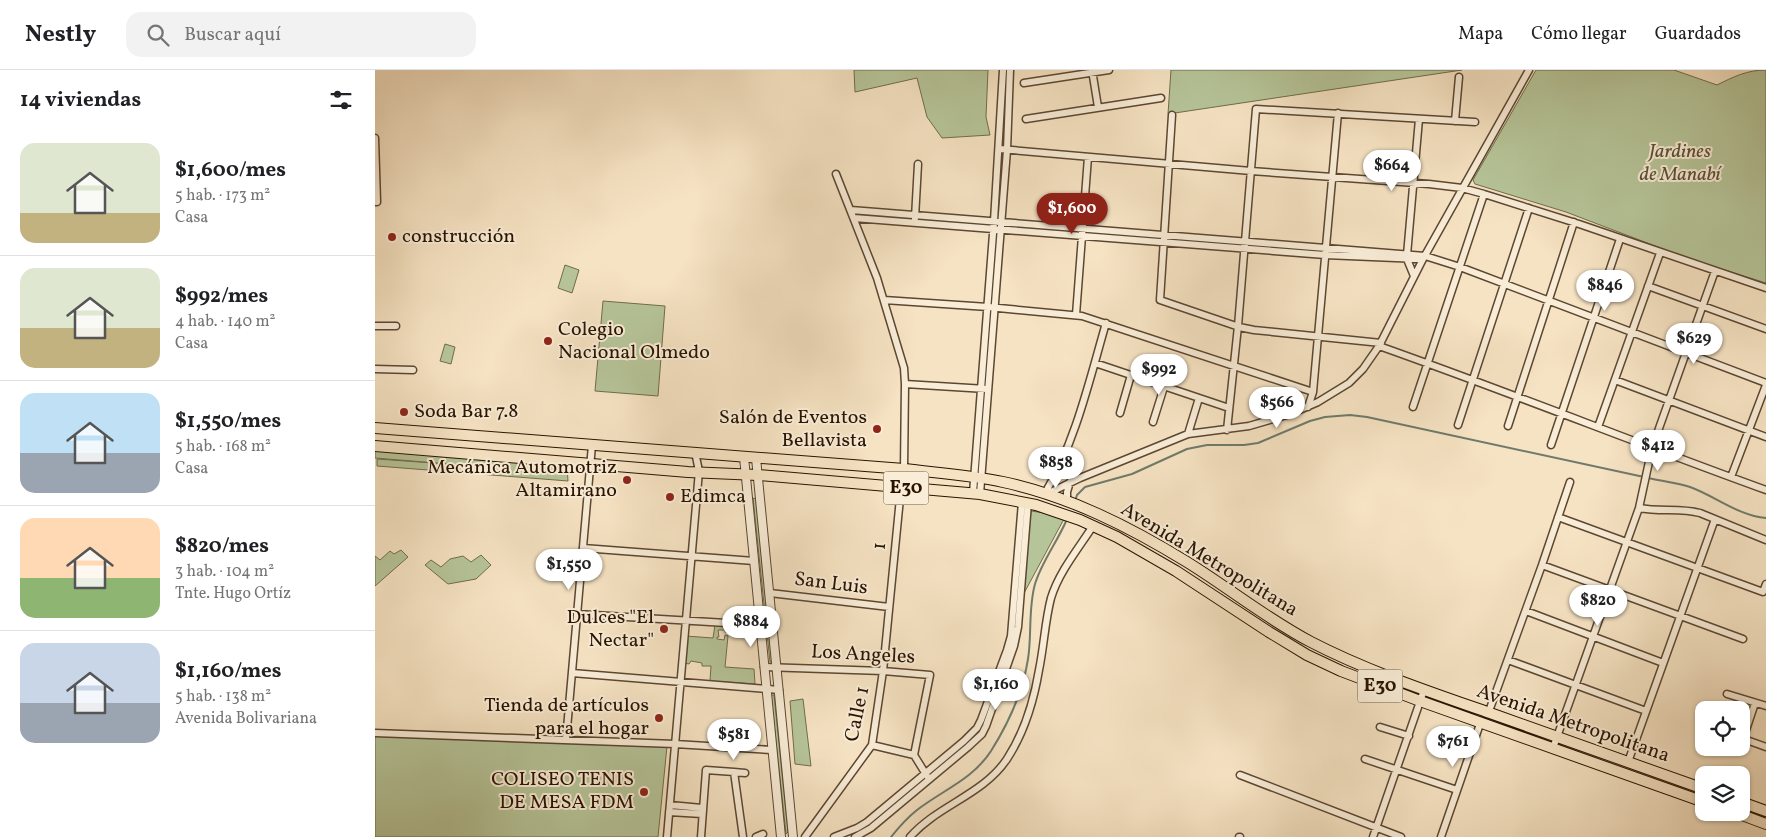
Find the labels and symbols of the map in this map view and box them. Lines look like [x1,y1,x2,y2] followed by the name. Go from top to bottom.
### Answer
[1640,138,1722,189] park label: Jardines de Manabí
[1362,150,1422,192] pin: $664
[1031,192,1113,235] pin: $1,600
[402,223,515,251] place label: construcción
[386,231,398,243] marker: construcción
[1575,270,1635,312] pin: $846
[558,316,710,367] place label: Colegio Nacional Olmedo
[1664,322,1724,365] pin: $629
[542,335,554,347] marker: Colegio Nacional Olmedo
[1129,354,1189,396] pin: $992
[1247,386,1307,429] pin: $566
[414,398,518,426] place label: Soda Bar 7.8
[719,404,867,455] place label: Salón de Eventos Bellavista
[398,406,410,418] marker: Soda Bar 7.8
[871,423,883,435] marker: Salón de Eventos Bellavista
[1628,430,1688,472] pin: $412
[1026,446,1086,489] pin: $858
[427,454,617,505] place label: Mecánica Automotriz Altamirano
[883,472,929,504] road number: E30
[621,474,633,486] marker: Mecánica Automotriz Altamirano
[680,483,746,511] place label: Edimca
[664,491,676,503] marker: Edimca
[1115,496,1303,624] street label: Avenida Metropolitana
[866,541,894,551] street label: 1
[528,548,610,591] pin: $1,550
[793,566,869,602] street label: San Luis
[1568,584,1628,627] pin: $820
[567,604,654,655] place label: Dulces "El Nectar"
[721,606,781,648] pin: $884
[658,623,670,635] marker: Dulces "El Nectar"
[810,638,916,672] street label: Los Angeles
[955,668,1037,711] pin: $1,160
[1357,670,1403,702] road number: E30
[1473,678,1673,770] street label: Avenida Metropolitana
[838,684,878,744] street label: Calle 1
[484,692,649,743] place label: Tienda de artículos para el hogar
[653,712,665,724] marker: Tienda de artículos para el hogar
[704,718,764,761] pin: $581
[1423,726,1483,768] pin: $761
[491,766,634,817] place label: COLISEO TENIS DE MESA FDM
[638,786,650,798] marker: COLISEO TENIS DE MESA FDM

